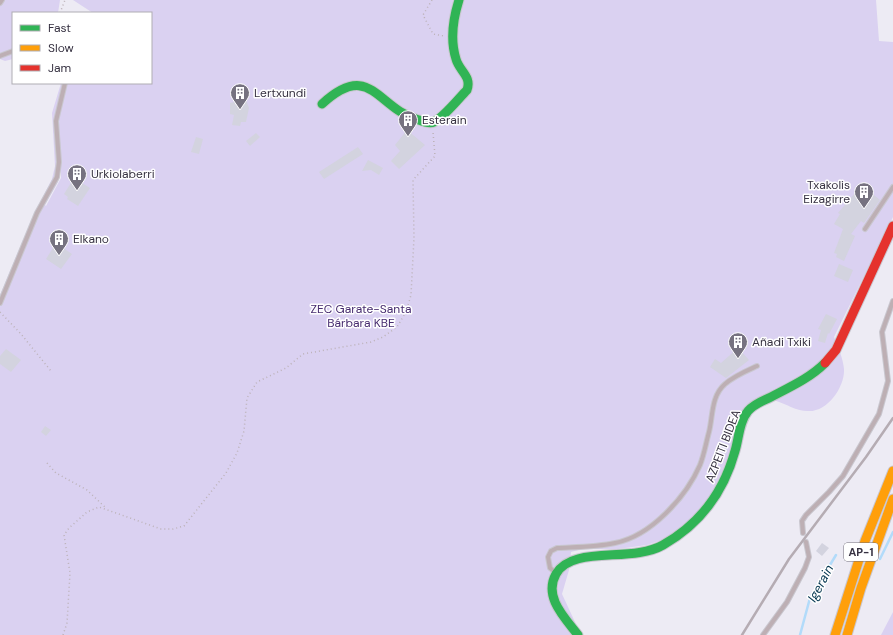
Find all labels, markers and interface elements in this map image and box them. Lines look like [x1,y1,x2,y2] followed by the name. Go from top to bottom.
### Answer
[12,12,152,84] legend
[48,20,71,36] text: Fast
[48,40,74,56] text: Slow
[48,60,71,76] text: Jam
[229,82,251,110] building icon: Lertxundi
[254,85,306,101] place label: Lertxundi
[397,109,419,137] building icon: Esterain
[422,112,467,128] place label: Esterain
[66,163,88,191] building icon: Urkiolaberri
[91,166,155,182] place label: Urkiolaberri
[803,177,850,207] place label: Txakolis Eizagirre
[853,181,875,209] building icon: Txakolis Eizagirre
[48,228,70,256] building icon: Elkano
[73,231,109,247] place label: Elkano
[311,301,411,331] park label: ZEC Garate-Santa Bárbara KBE
[727,331,749,359] building icon: Añadi Txiki
[752,334,811,350] place label: Añadi Txiki
[702,407,744,485] street label: AZPEITI BIDEA
[844,543,878,561] road number: AP-1
[804,562,837,605] water label: Igerain

